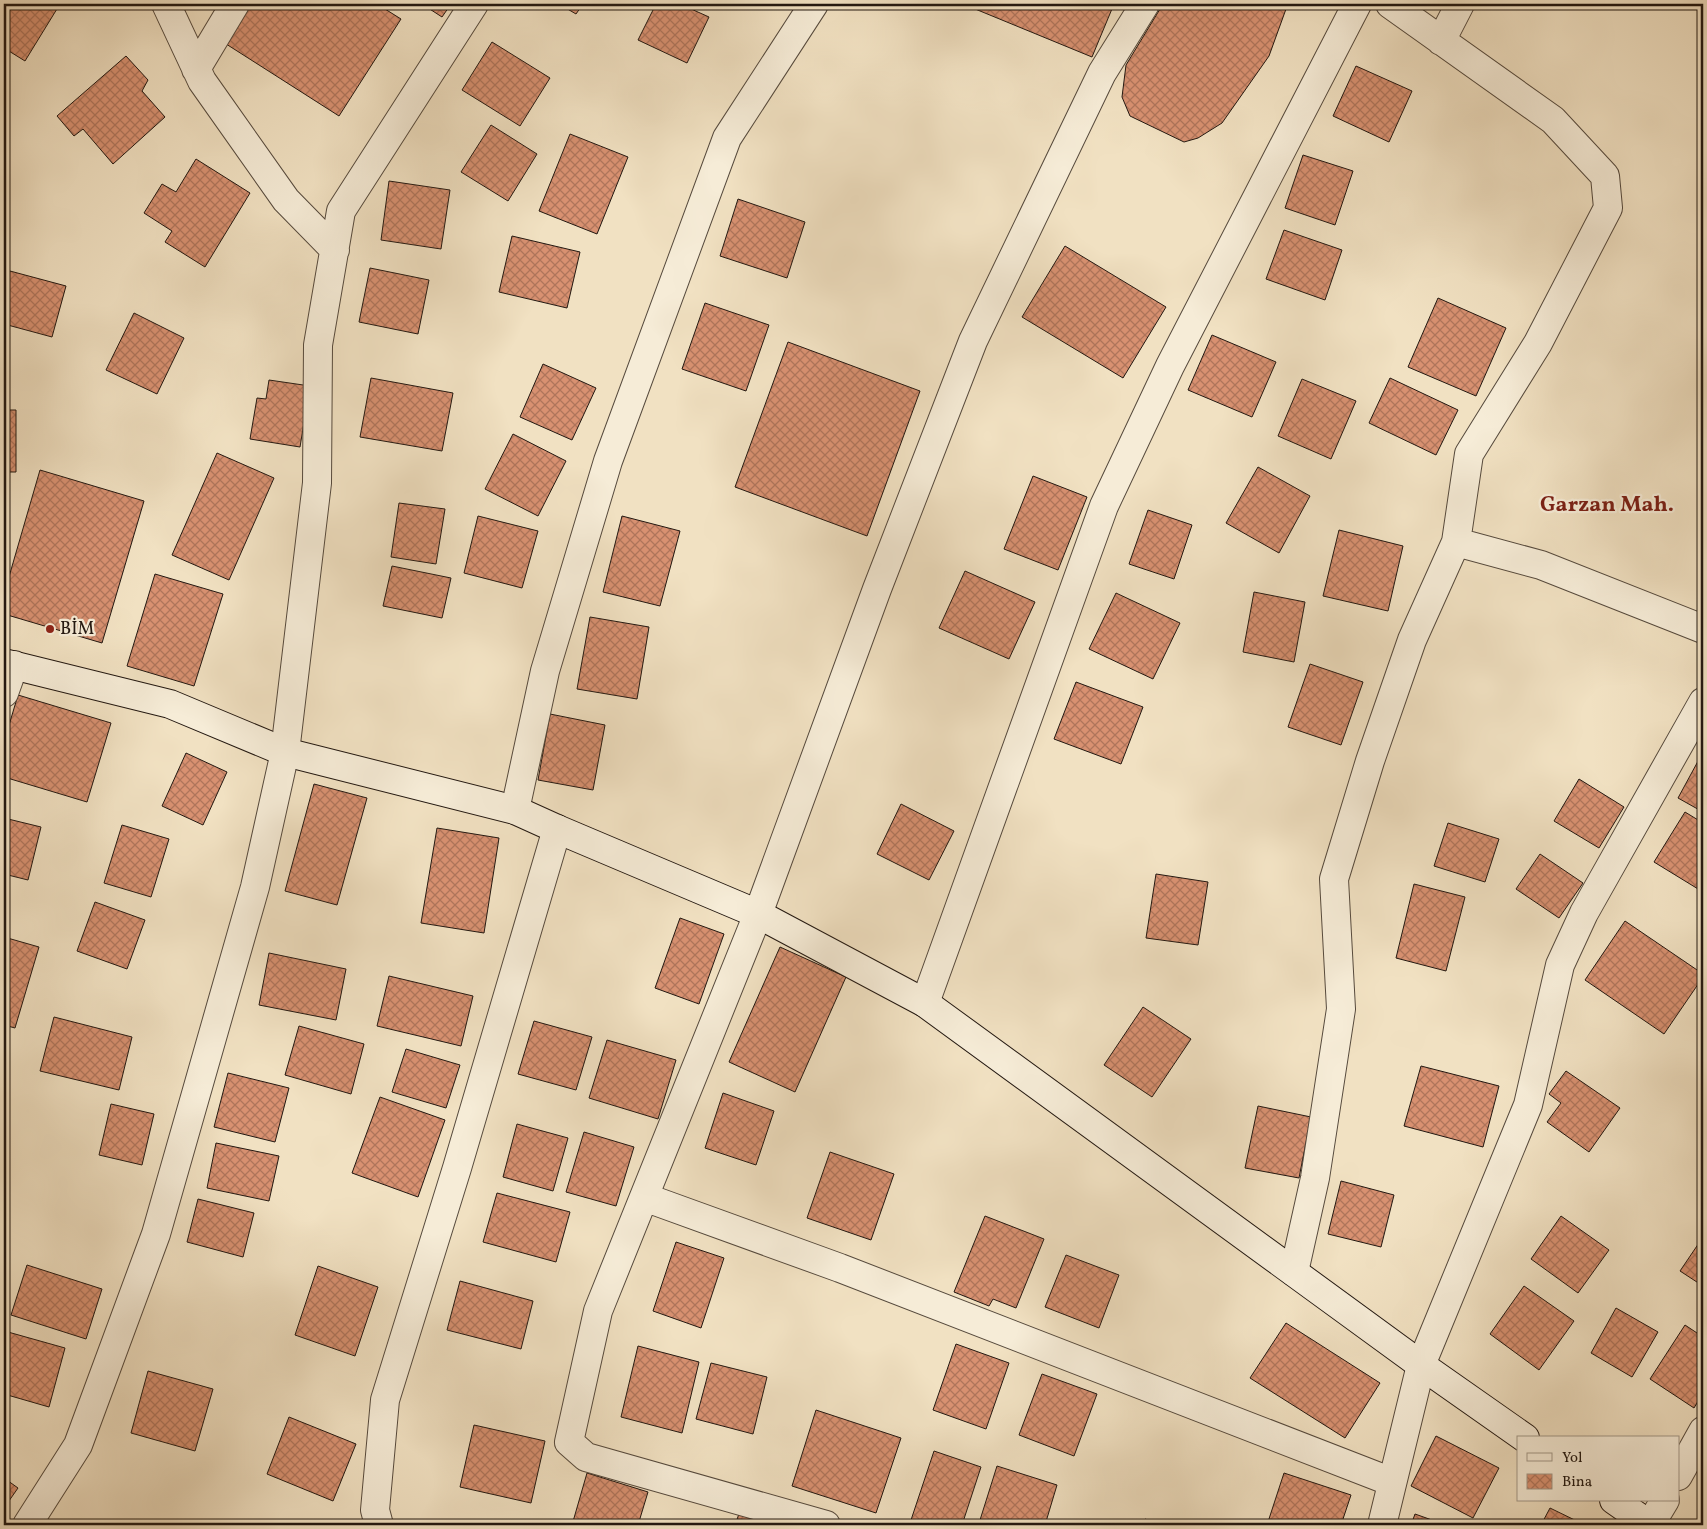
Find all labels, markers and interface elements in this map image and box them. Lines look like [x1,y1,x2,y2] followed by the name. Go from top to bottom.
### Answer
[1540,490,1674,521] district label: Garzan Mah.
[60,617,95,642] place label: BİM
[44,623,56,635] marker: BİM
[1517,1436,1680,1502] legend
[1562,1448,1582,1469] text: Yol
[1562,1472,1592,1493] text: Bina

